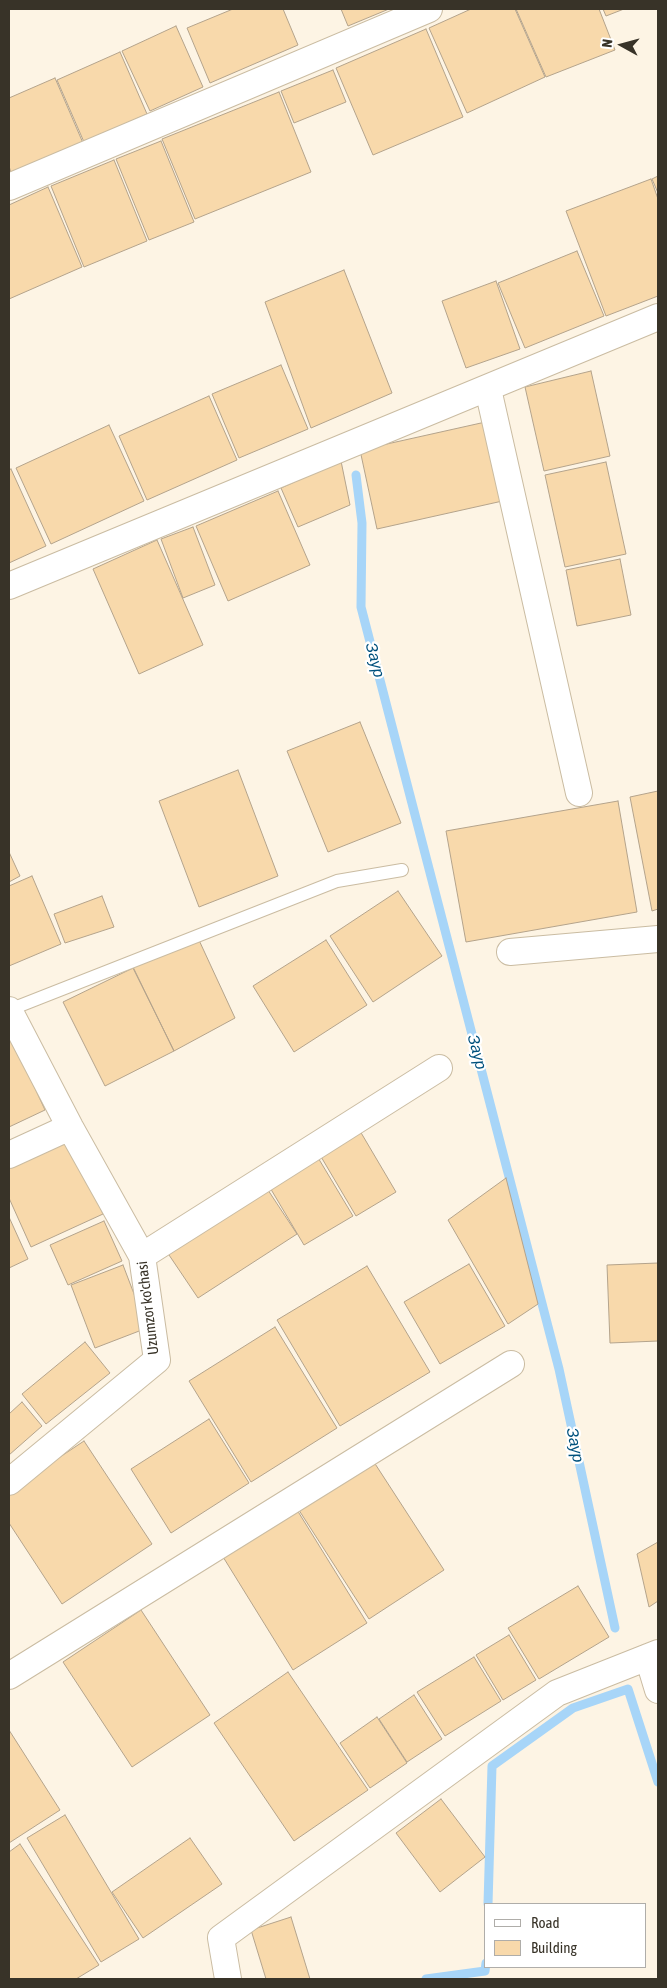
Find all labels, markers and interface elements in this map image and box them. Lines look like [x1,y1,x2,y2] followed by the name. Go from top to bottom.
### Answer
[597,20,647,70] north arrow
[599,38,616,48] text: N
[361,641,389,679] water label: Заур
[463,1033,491,1071] water label: Заур
[133,1260,163,1356] street label: Uzumzor ko'chasi
[562,1426,588,1464] water label: Заур
[484,1903,647,1968] legend
[531,1914,560,1931] text: Road
[531,1939,577,1956] text: Building

